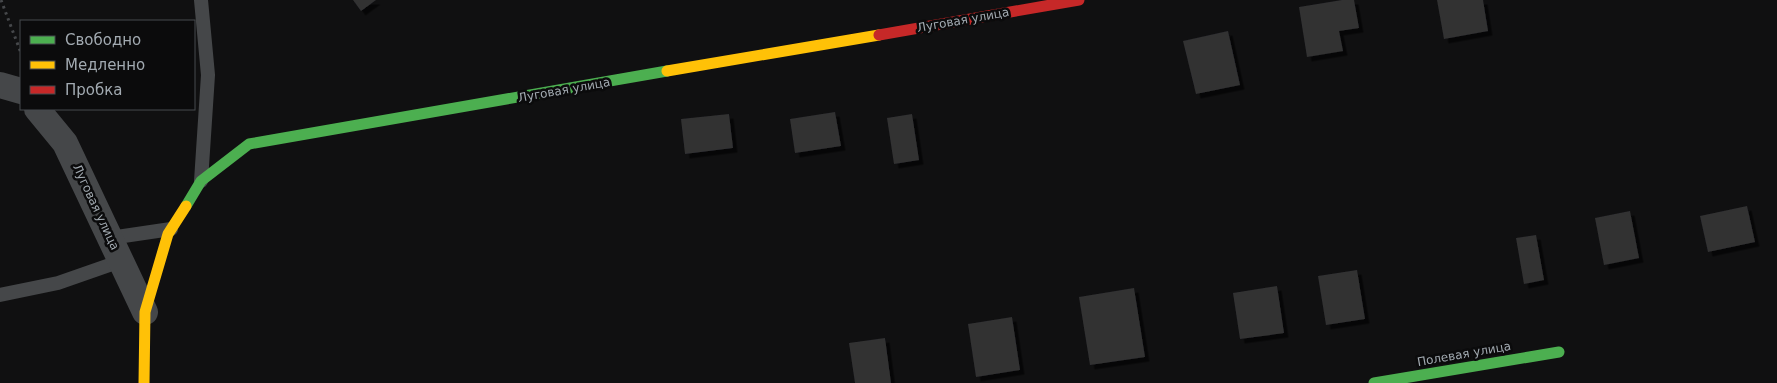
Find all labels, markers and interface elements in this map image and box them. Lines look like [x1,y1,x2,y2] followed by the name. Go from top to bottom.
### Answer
[916,5,1010,35] street label: Луговая улица
[20,20,195,110] legend
[65,31,141,49] text: Свободно
[65,56,145,74] text: Медленно
[517,75,611,105] street label: Луговая улица
[65,81,122,99] text: Пробка
[70,162,122,252] street label: Луговая улица
[1416,339,1512,369] street label: Полевая улица

